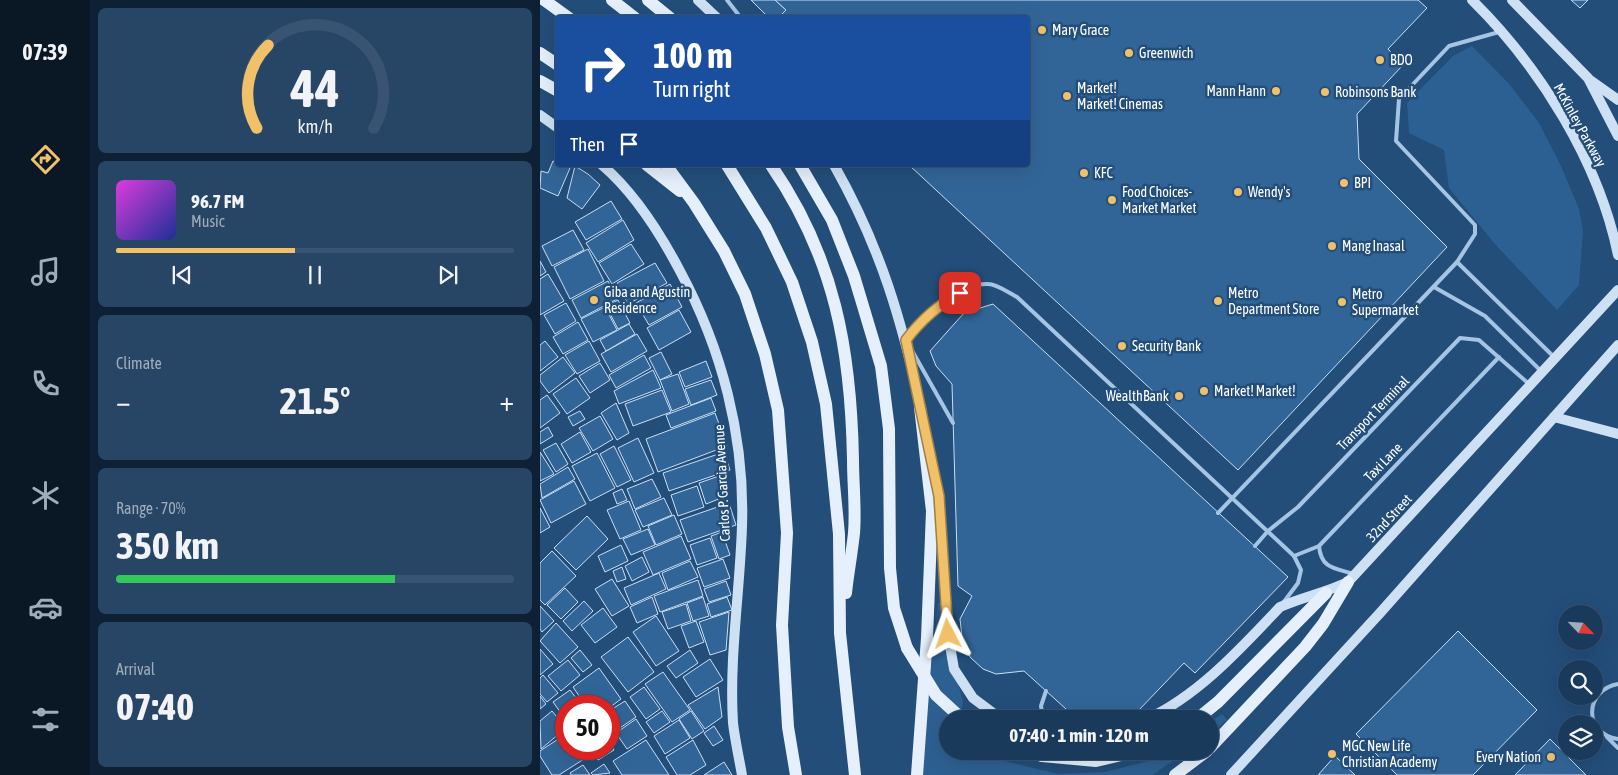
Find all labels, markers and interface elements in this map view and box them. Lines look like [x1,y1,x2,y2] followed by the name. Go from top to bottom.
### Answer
[1052,22,1109,38] place label: Mary Grace
[1036,24,1048,36] marker: Mary Grace
[570,35,635,100] icon: right
[653,35,732,75] text: 100 m
[22,39,68,65] text: 07:39
[1139,45,1194,61] place label: Greenwich
[1123,47,1135,59] marker: Greenwich
[1390,52,1413,68] place label: BDO
[1374,54,1386,66] marker: BDO
[290,58,339,118] text: 44
[653,76,730,102] text: Turn right
[1077,80,1163,112] place label: Market! Market! Cinemas
[1551,81,1610,170] street label: McKinley Parkway
[1206,83,1266,99] place label: Mann Hann
[1335,84,1417,100] place label: Robinsons Bank
[1270,85,1282,97] marker: Mann Hann
[1319,86,1331,98] marker: Robinsons Bank
[1061,90,1073,102] marker: Market! Market! Cinemas
[297,116,333,137] text: km/h
[615,130,643,158] icon: arrive
[570,133,605,155] text: Then
[28,142,63,177] icon: directions
[1094,165,1114,181] place label: KFC
[1078,167,1090,179] marker: KFC
[1354,175,1371,191] place label: BPI
[1338,177,1350,189] marker: BPI
[1122,184,1197,216] place label: Food Choices- Market Market
[1248,184,1291,200] place label: Wendy's
[1232,186,1244,198] marker: Wendy's
[191,190,244,212] text: 96.7 FM
[1106,194,1118,206] marker: Food Choices- Market Market
[191,212,225,230] text: Music
[1342,238,1405,254] place label: Mang Inasal
[1326,240,1338,252] marker: Mang Inasal
[28,254,63,289] icon: music
[168,261,196,289] icon: previous
[301,261,329,289] icon: pause
[434,261,462,289] icon: next
[939,272,981,314] pin
[946,279,974,307] icon: arrive
[604,284,690,316] place label: Giba and Agustin Residence
[1228,285,1319,317] place label: Metro Department Store
[1352,286,1419,318] place label: Metro Supermarket
[588,294,600,306] marker: Giba and Agustin Residence
[1212,295,1224,307] marker: Metro Department Store
[1336,296,1348,308] marker: Metro Supermarket
[1132,338,1201,354] place label: Security Bank
[1116,340,1128,352] marker: Security Bank
[116,354,162,372] text: Climate
[28,366,63,401] icon: phone
[1334,372,1413,453] street label: Transport Terminal
[280,379,350,422] text: 21.5°
[1214,383,1296,399] place label: Market! Market!
[116,385,131,417] text: −
[499,385,514,417] text: +
[1198,385,1210,397] marker: Market! Market!
[1106,388,1169,404] place label: WealthBank
[1173,390,1185,402] marker: WealthBank
[711,424,733,542] street label: Carlos P. Garcia Avenue
[1361,439,1405,485] street label: Taxi Lane
[28,478,63,513] icon: climate
[1363,491,1415,545] street label: 32nd Street
[116,499,186,517] text: Range · 70%
[116,524,219,567] text: 350 km
[28,590,63,625] icon: car
[1558,605,1602,650] north arrow
[1558,605,1603,760] map controls
[921,607,973,659] position arrow
[116,660,155,678] text: Arrival
[1558,660,1603,705] button: search
[116,685,194,728] text: 07:40
[555,695,620,760] speed limit sign: 50
[28,702,63,737] icon: filters
[1558,715,1603,760] button: layers
[1009,724,1149,746] text: 07:40 · 1 min · 120 m
[1342,738,1437,770] place label: MGC New Life Christian Academy
[1326,748,1338,760] marker: MGC New Life Christian Academy
[1476,749,1541,765] place label: Every Nation
[1545,751,1557,763] marker: Every Nation

